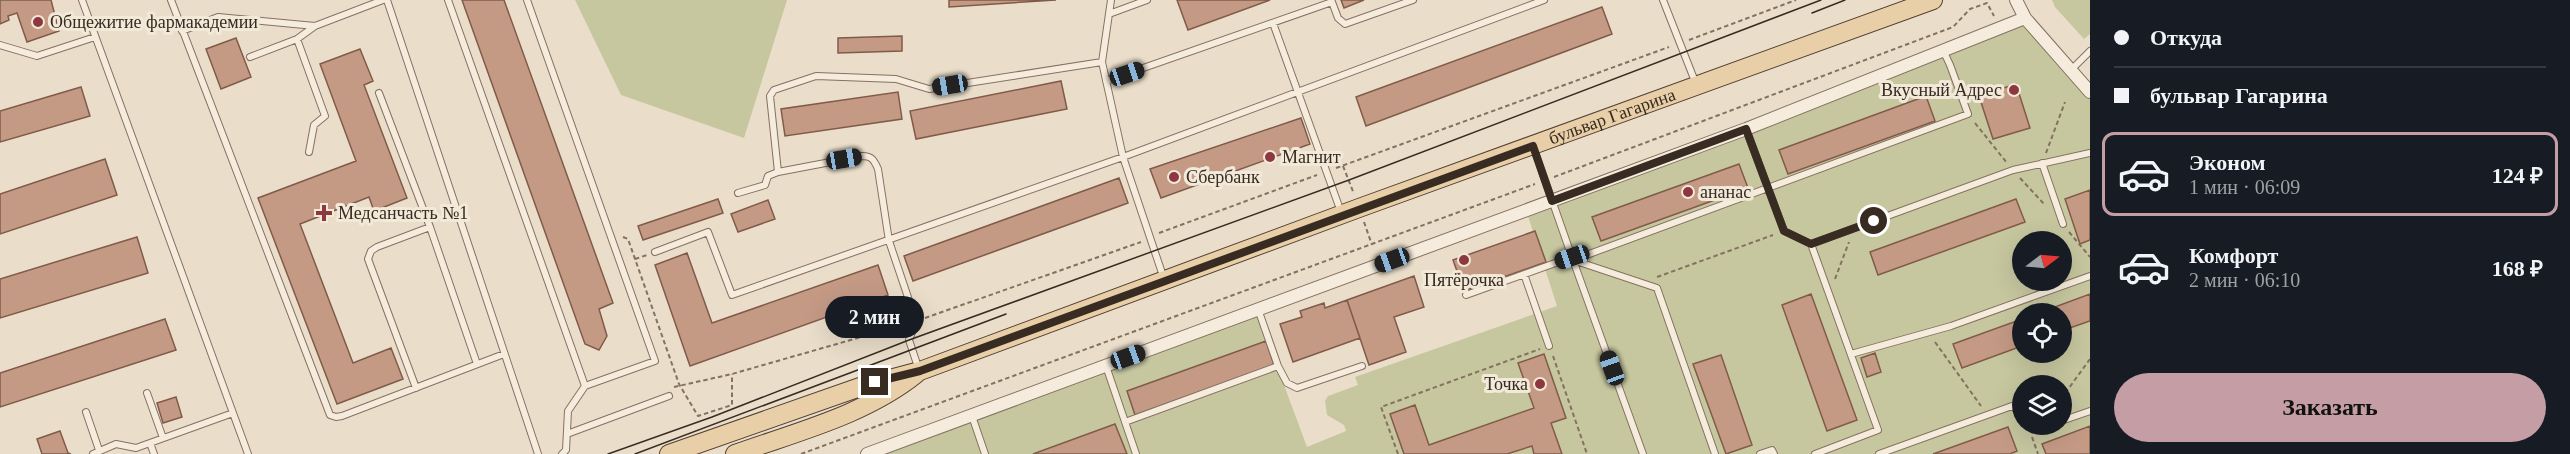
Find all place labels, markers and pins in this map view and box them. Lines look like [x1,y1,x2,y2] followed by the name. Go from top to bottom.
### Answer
[50,12,258,32] place label: Общежитие фармакадемии
[31,15,45,29] marker: Общежитие фармакадемии
[1881,80,2002,100] place label: Вкусный Адрес
[2007,83,2021,97] marker: Вкусный Адрес
[1282,147,1341,167] place label: Магнит
[1263,150,1277,164] marker: Магнит
[1186,167,1260,187] place label: Сбербанк
[1167,170,1181,184] marker: Сбербанк
[1700,182,1751,202] place label: ананас
[1681,185,1695,199] marker: ананас
[338,203,468,223] place label: Медсанчасть №1
[315,204,333,222] marker: Медсанчасть №1
[1457,253,1471,267] marker: Пятёрочка
[1424,270,1504,290] place label: Пятёрочка
[1484,374,1528,394] place label: Точка
[1533,377,1547,391] marker: Точка

